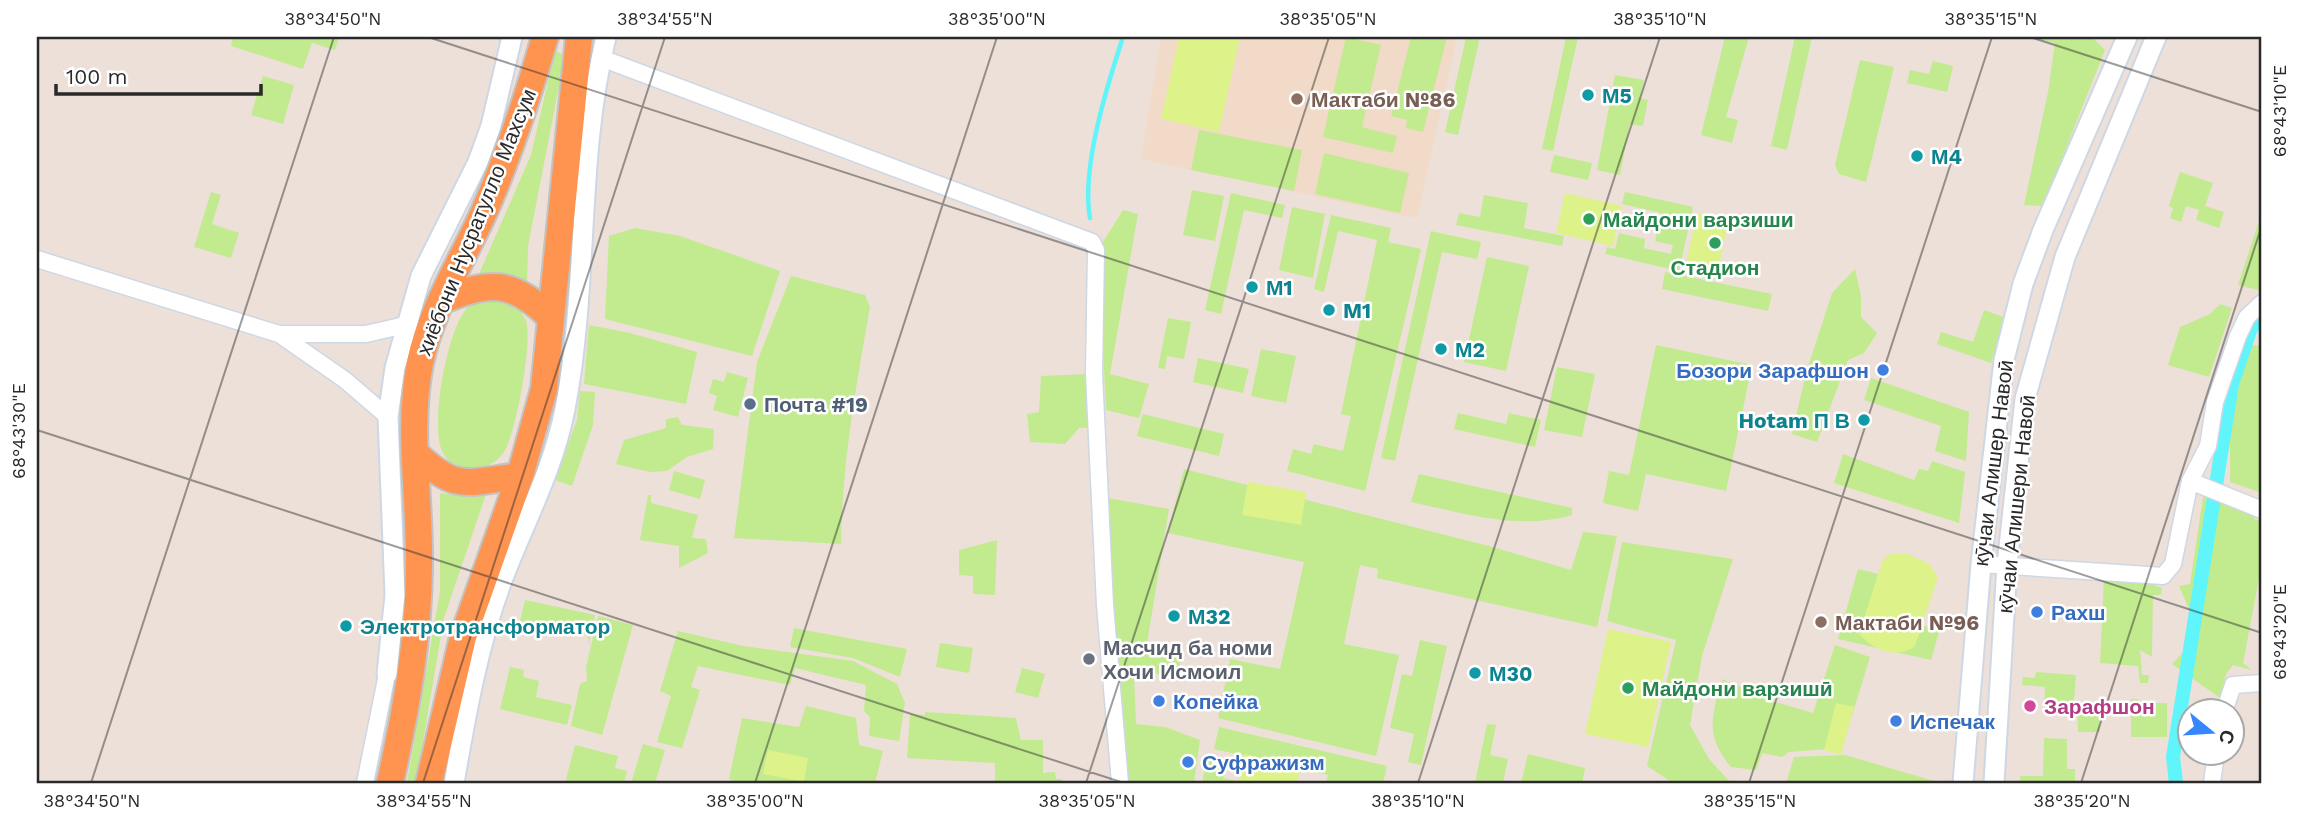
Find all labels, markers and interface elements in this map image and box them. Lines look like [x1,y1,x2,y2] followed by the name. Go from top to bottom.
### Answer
[285,8,381,29] text: 38°34'50"N
[617,8,713,29] text: 38°34'55"N
[948,8,1046,29] text: 38°35'00"N
[1279,8,1377,29] text: 38°35'05"N
[1613,8,1707,29] text: 38°35'10"N
[1944,8,2038,29] text: 38°35'15"N
[56,52,261,96] scale bar
[66,64,128,89] text: 100 m
[2269,65,2290,157] text: 68°43'10"E
[1602,83,1632,108] place label: М5
[411,85,541,359] street label: хиёбони Нусратулло Махсум
[1311,87,1455,112] place label: Мактаби №86
[1580,87,1596,103] marker: М5
[1289,91,1305,107] marker: Мактаби №86
[1931,144,1962,169] place label: М4
[1909,148,1925,164] marker: М4
[1603,207,1794,232] place label: Майдони варзиши
[1581,211,1597,227] marker: Майдони варзиши
[1707,235,1723,251] marker: Стадион
[1671,255,1759,280] place label: Стадион
[1266,275,1293,300] place label: М1
[1244,279,1260,295] marker: М1
[1343,298,1371,323] place label: M1
[1321,302,1337,318] marker: M1
[1455,337,1485,362] place label: М2
[1433,341,1449,357] marker: М2
[1676,358,1869,383] place label: Бозори Зарафшон
[1968,358,2018,568] street label: кӯчаи Алишер Навоӣ
[1875,362,1891,378] marker: Бозори Зарафшон
[8,383,29,479] text: 68°43'30"E
[764,392,868,417] place label: Почта #19
[1992,394,2040,614] street label: кӯчаи Алишери Навоӣ
[742,396,758,412] marker: Почта #19
[1738,408,1850,433] place label: Hotam П В
[1856,412,1872,428] marker: Hotam П В
[2269,584,2290,680] text: 68°43'20"E
[2051,600,2106,625] place label: Рахш
[1188,604,1230,629] place label: М32
[2029,604,2045,620] marker: Рахш
[1166,608,1182,624] marker: М32
[1835,610,1979,635] place label: Мактаби №96
[360,614,610,639] place label: Электротрансформатор
[1813,614,1829,630] marker: Мактаби №96
[338,618,354,634] marker: Электротрансформатор
[1103,635,1272,684] place label: Масчид ба номи Хочи Исмоил
[1081,651,1097,667] marker: Масчид ба номи Хочи Исмоил
[1489,661,1532,686] place label: М30
[1467,665,1483,681] marker: М30
[1642,676,1833,701] place label: Майдони варзишӣ
[1620,680,1636,696] marker: Майдони варзишӣ
[1173,689,1258,714] place label: Копейка
[1151,693,1167,709] marker: Копейка
[2044,694,2155,719] place label: Зарафшон
[2022,698,2038,714] marker: Зарафшон
[2176,698,2246,768] north arrow
[1910,709,1995,734] place label: Испечак
[1888,713,1904,729] marker: Испечак
[2214,727,2240,747] text: С
[1202,750,1325,775] place label: Суфражизм
[1180,754,1196,770] marker: Суфражизм
[44,790,140,811] text: 38°34'50"N
[376,790,472,811] text: 38°34'55"N
[706,790,804,811] text: 38°35'00"N
[1038,790,1136,811] text: 38°35'05"N
[1371,790,1465,811] text: 38°35'10"N
[1703,790,1797,811] text: 38°35'15"N
[2033,790,2131,811] text: 38°35'20"N

